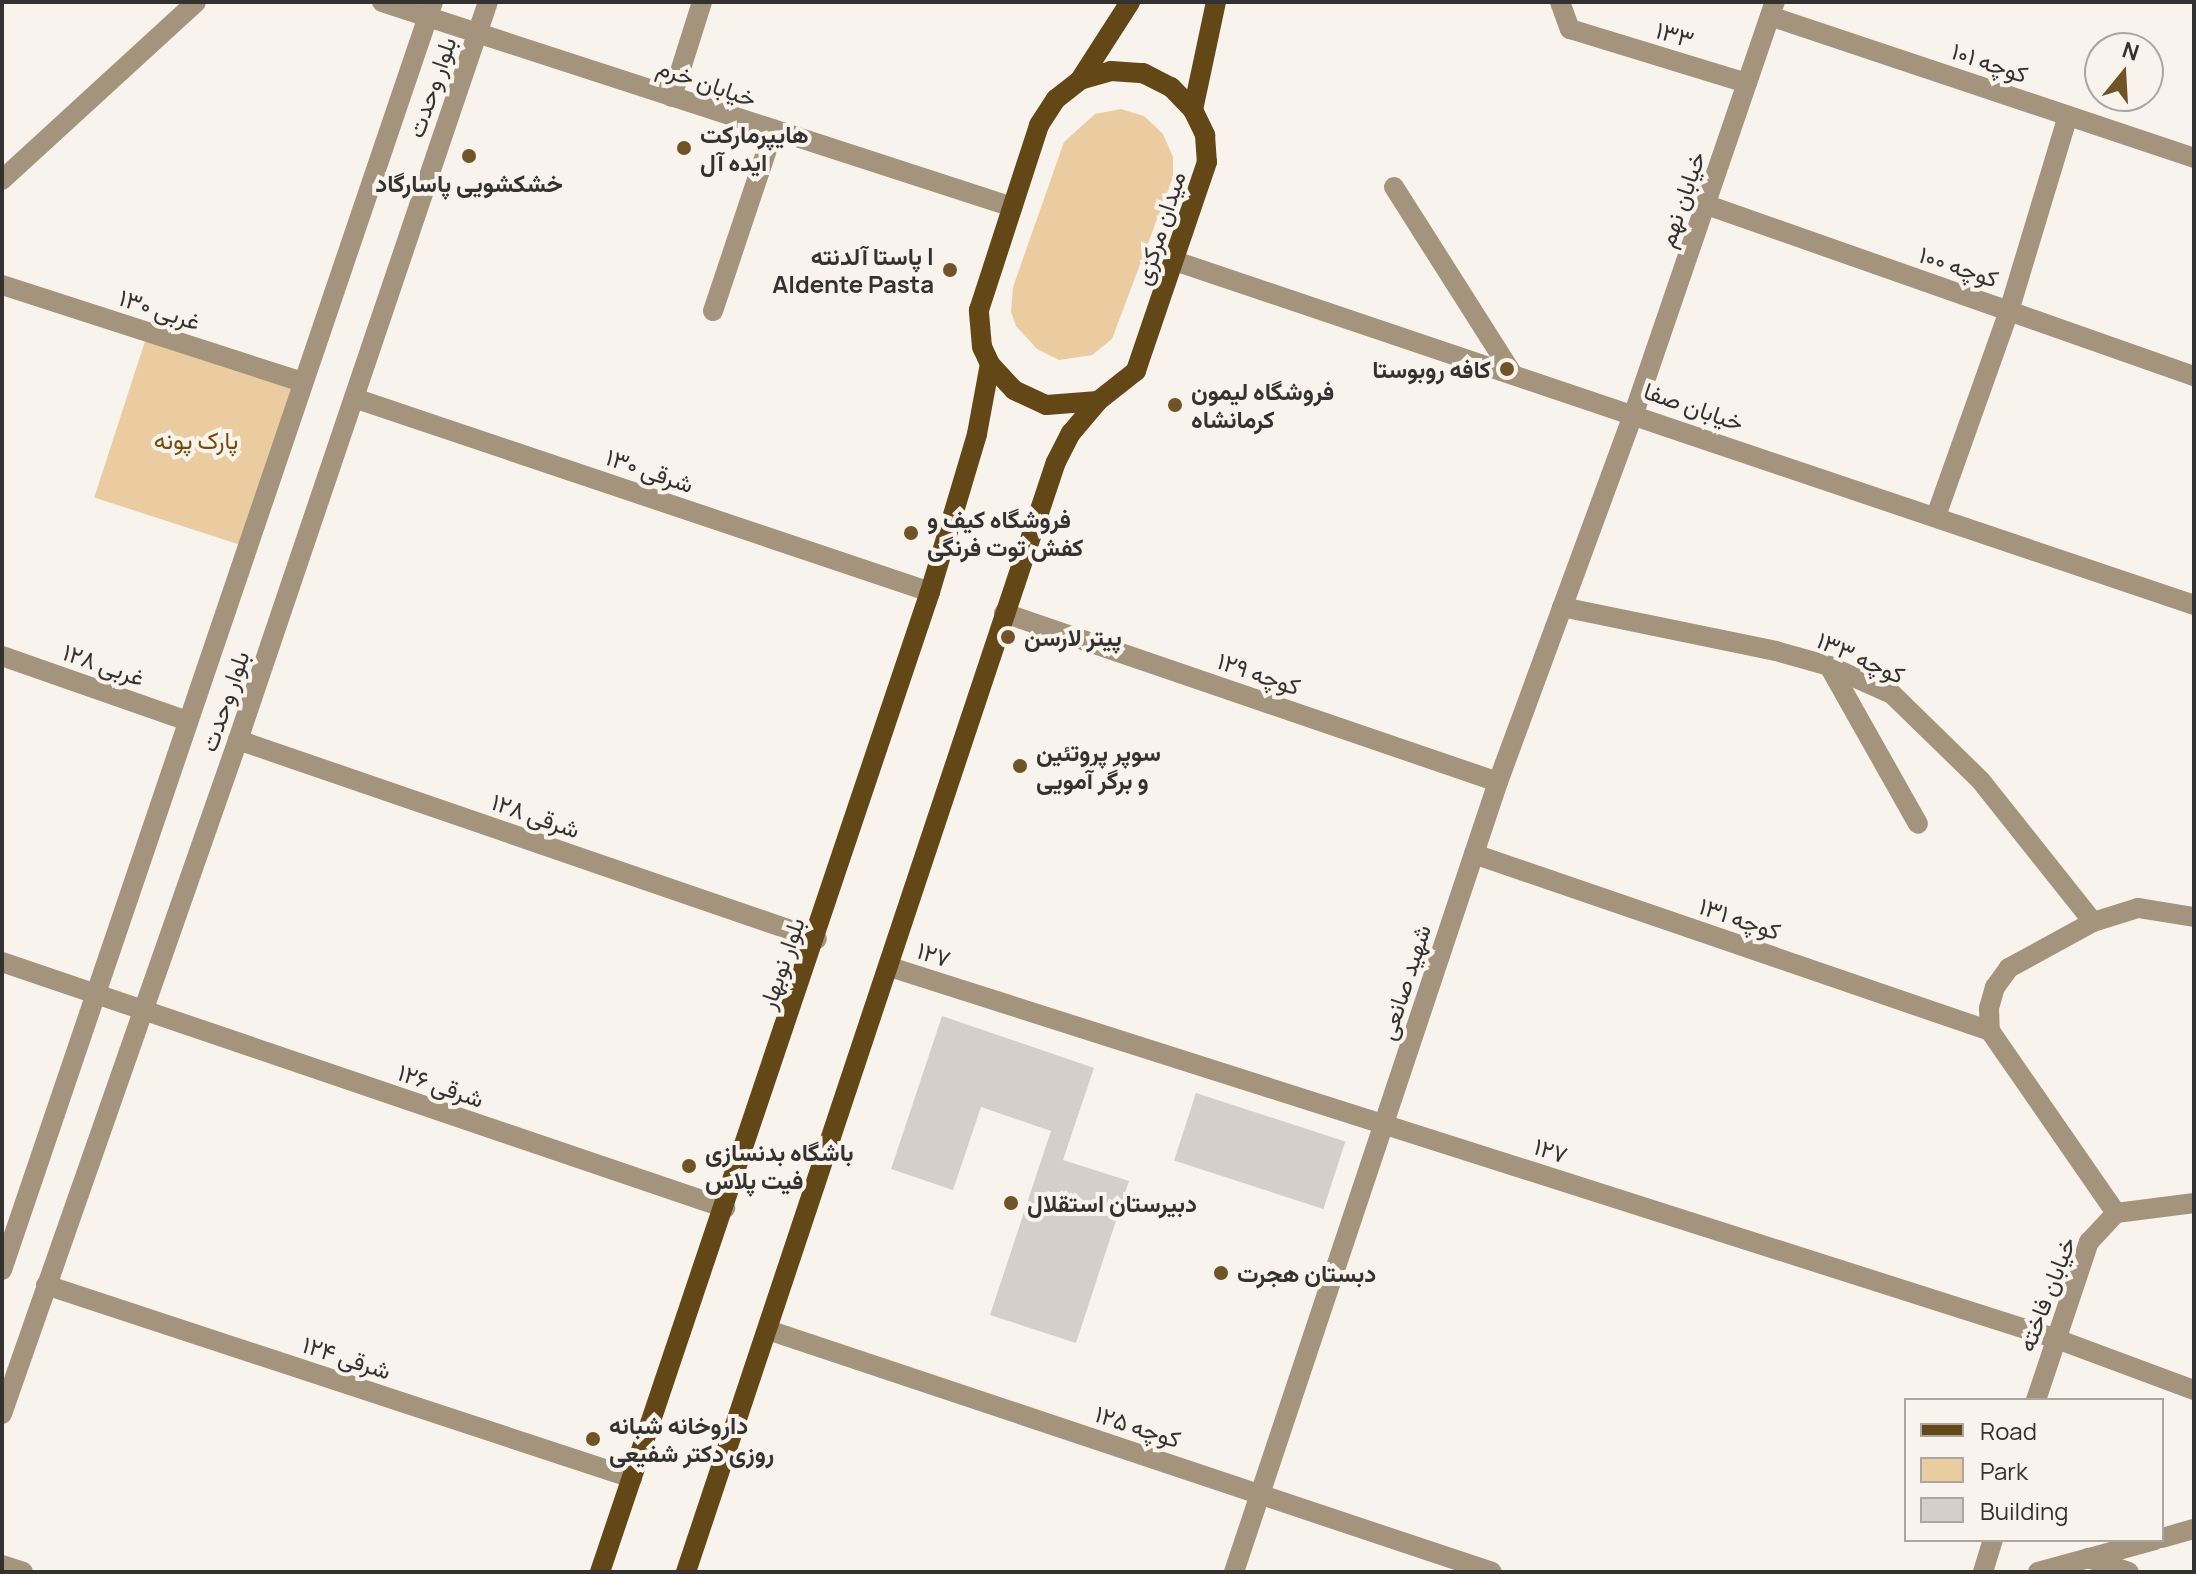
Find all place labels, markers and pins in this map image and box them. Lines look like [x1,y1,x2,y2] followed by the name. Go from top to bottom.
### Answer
[700,120,809,176] place label: هایپرمارکت ایده آل
[675,139,693,157] marker: هایپرمارکت ایده آل
[460,147,478,165] marker: خشکشویی پاسارگاد
[375,169,563,197] place label: خشکشویی پاسارگاد
[772,242,934,298] place label: پاستا آلدنته | Aldente Pasta
[941,261,959,279] marker: پاستا آلدنته | Aldente Pasta
[1372,355,1491,383] place label: کافه روبوستا
[1498,360,1516,378] marker: کافه روبوستا
[1191,377,1334,433] place label: فروشگاه لیمون کرمانشاه
[1166,396,1184,414] marker: فروشگاه لیمون کرمانشاه
[927,505,1083,561] place label: فروشگاه کیف و کفش توت فرنگی
[902,524,920,542] marker: فروشگاه کیف و کفش توت فرنگی
[1024,623,1122,651] place label: پیتر لارسن
[999,628,1017,646] marker: پیتر لارسن
[1036,738,1161,794] place label: سوپر پروتئین و برگر آمویی
[1011,757,1029,775] marker: سوپر پروتئین و برگر آمویی
[705,1138,854,1194] place label: باشگاه بدنسازی فیت پلاس
[680,1157,698,1175] marker: باشگاه بدنسازی فیت پلاس
[1027,1189,1197,1217] place label: دبیرستان استقلال
[1002,1194,1020,1212] marker: دبیرستان استقلال
[1237,1259,1376,1287] place label: دبستان هجرت
[1212,1264,1230,1282] marker: دبستان هجرت
[609,1411,774,1467] place label: داروخانه شبانه روزی دکتر شفیعی
[584,1430,602,1448] marker: داروخانه شبانه روزی دکتر شفیعی

